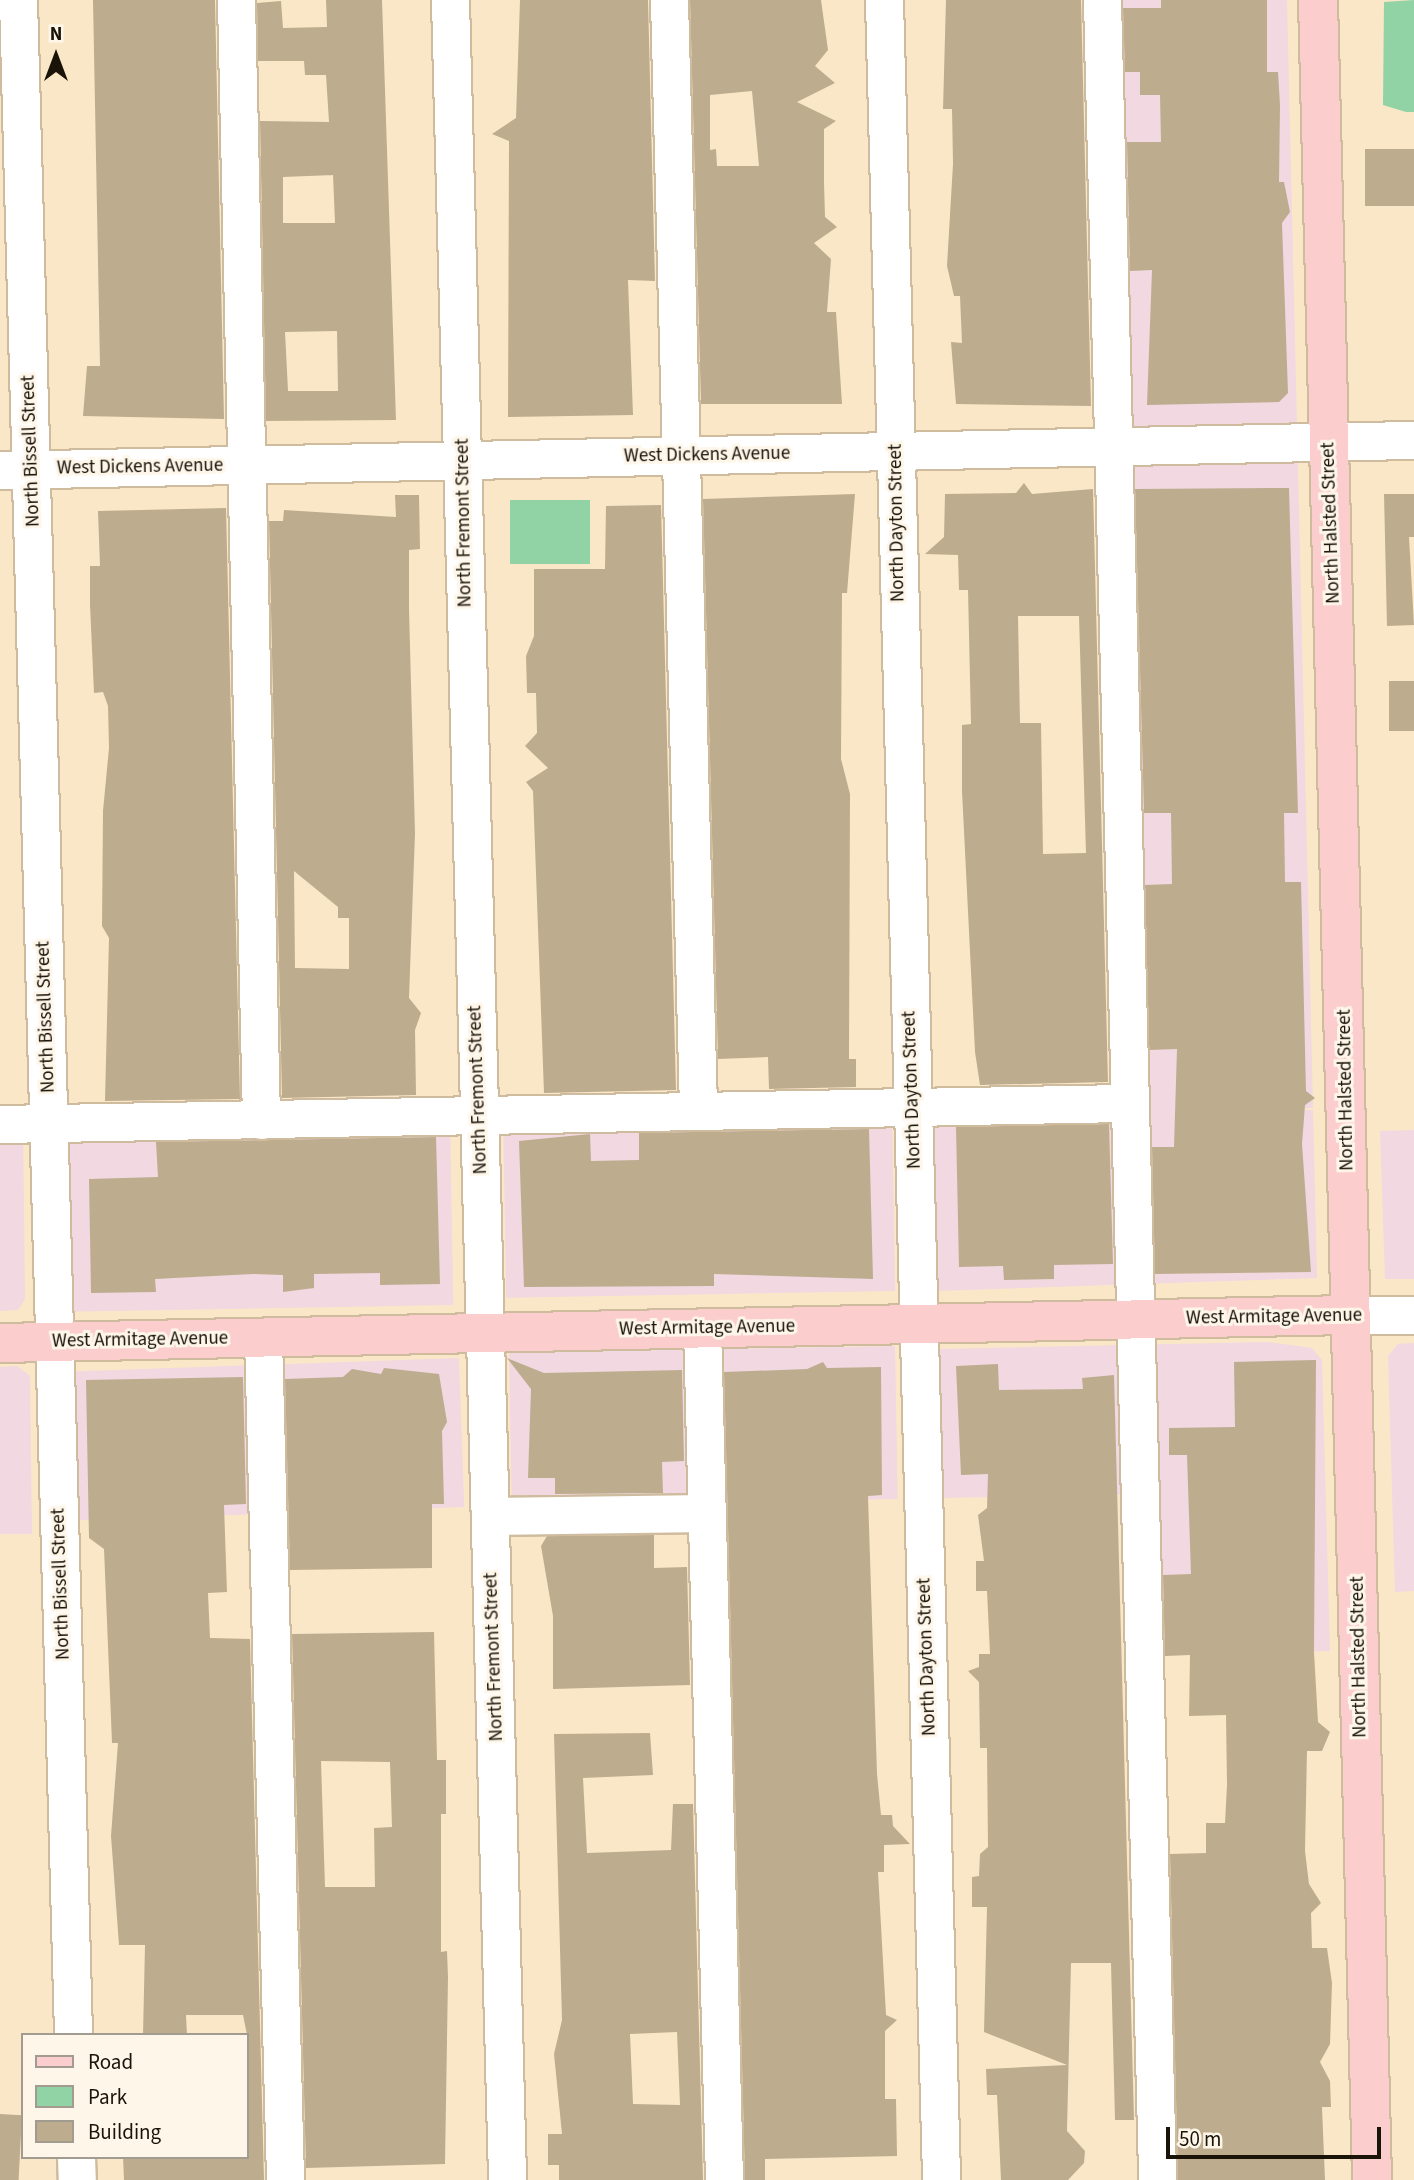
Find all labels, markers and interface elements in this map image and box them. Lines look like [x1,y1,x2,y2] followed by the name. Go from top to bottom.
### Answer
[21,21,91,91] north arrow
[50,21,62,48] text: N
[17,375,45,527] street label: North Bissell Street
[451,438,477,608] street label: North Fremont Street
[624,442,790,468] street label: West Dickens Avenue
[1317,442,1345,604] street label: North Halsted Street
[884,444,910,602] street label: North Dayton Street
[57,454,223,480] street label: West Dickens Avenue
[32,941,60,1093] street label: North Bissell Street
[464,1005,492,1175] street label: North Fremont Street
[1333,1009,1359,1171] street label: North Halsted Street
[898,1011,926,1169] street label: North Dayton Street
[1186,1304,1362,1330] street label: West Armitage Avenue
[619,1315,795,1341] street label: West Armitage Avenue
[52,1327,228,1353] street label: West Armitage Avenue
[47,1508,75,1660] street label: North Bissell Street
[480,1572,508,1742] street label: North Fremont Street
[1346,1576,1372,1738] street label: North Halsted Street
[913,1578,941,1736] street label: North Dayton Street
[21,2033,248,2159] legend
[88,2047,133,2077] text: Road
[88,2082,127,2112] text: Park
[1169,2114,1384,2158] scale bar
[88,2117,161,2147] text: Building
[1179,2124,1221,2154] text: 50 m

